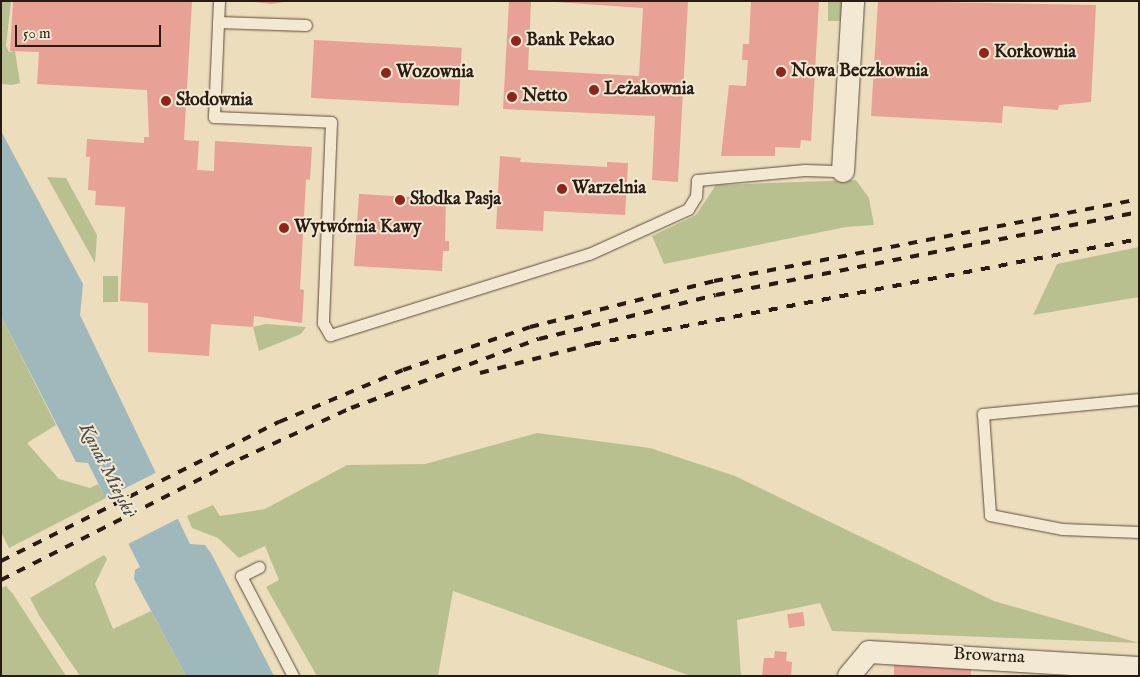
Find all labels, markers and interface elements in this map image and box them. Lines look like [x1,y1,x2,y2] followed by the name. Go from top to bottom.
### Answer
[18,15,164,47] scale bar
[23,24,51,43] text: 50 m
[526,30,614,52] place label: Bank Pekao
[510,35,522,47] marker: Bank Pekao
[994,42,1076,64] place label: Korkownia
[978,47,990,59] marker: Korkownia
[791,61,928,83] place label: Nowa Beczkownia
[396,62,474,84] place label: Wozownia
[775,66,787,78] marker: Nowa Beczkownia
[380,67,392,79] marker: Wozownia
[604,79,694,101] place label: Leżakownia
[588,84,600,96] marker: Leżakownia
[522,86,567,108] place label: Netto
[176,90,253,112] place label: Słodownia
[506,91,518,103] marker: Netto
[160,95,172,107] marker: Słodownia
[572,178,646,200] place label: Warzelnia
[556,183,568,195] marker: Warzelnia
[410,189,501,211] place label: Słodka Pasja
[394,194,406,206] marker: Słodka Pasja
[294,217,421,239] place label: Wytwórnia Kawy
[278,222,290,234] marker: Wytwórnia Kawy
[73,420,139,520] water label: Kanał Miejski
[953,644,1025,670] street label: Browarna

